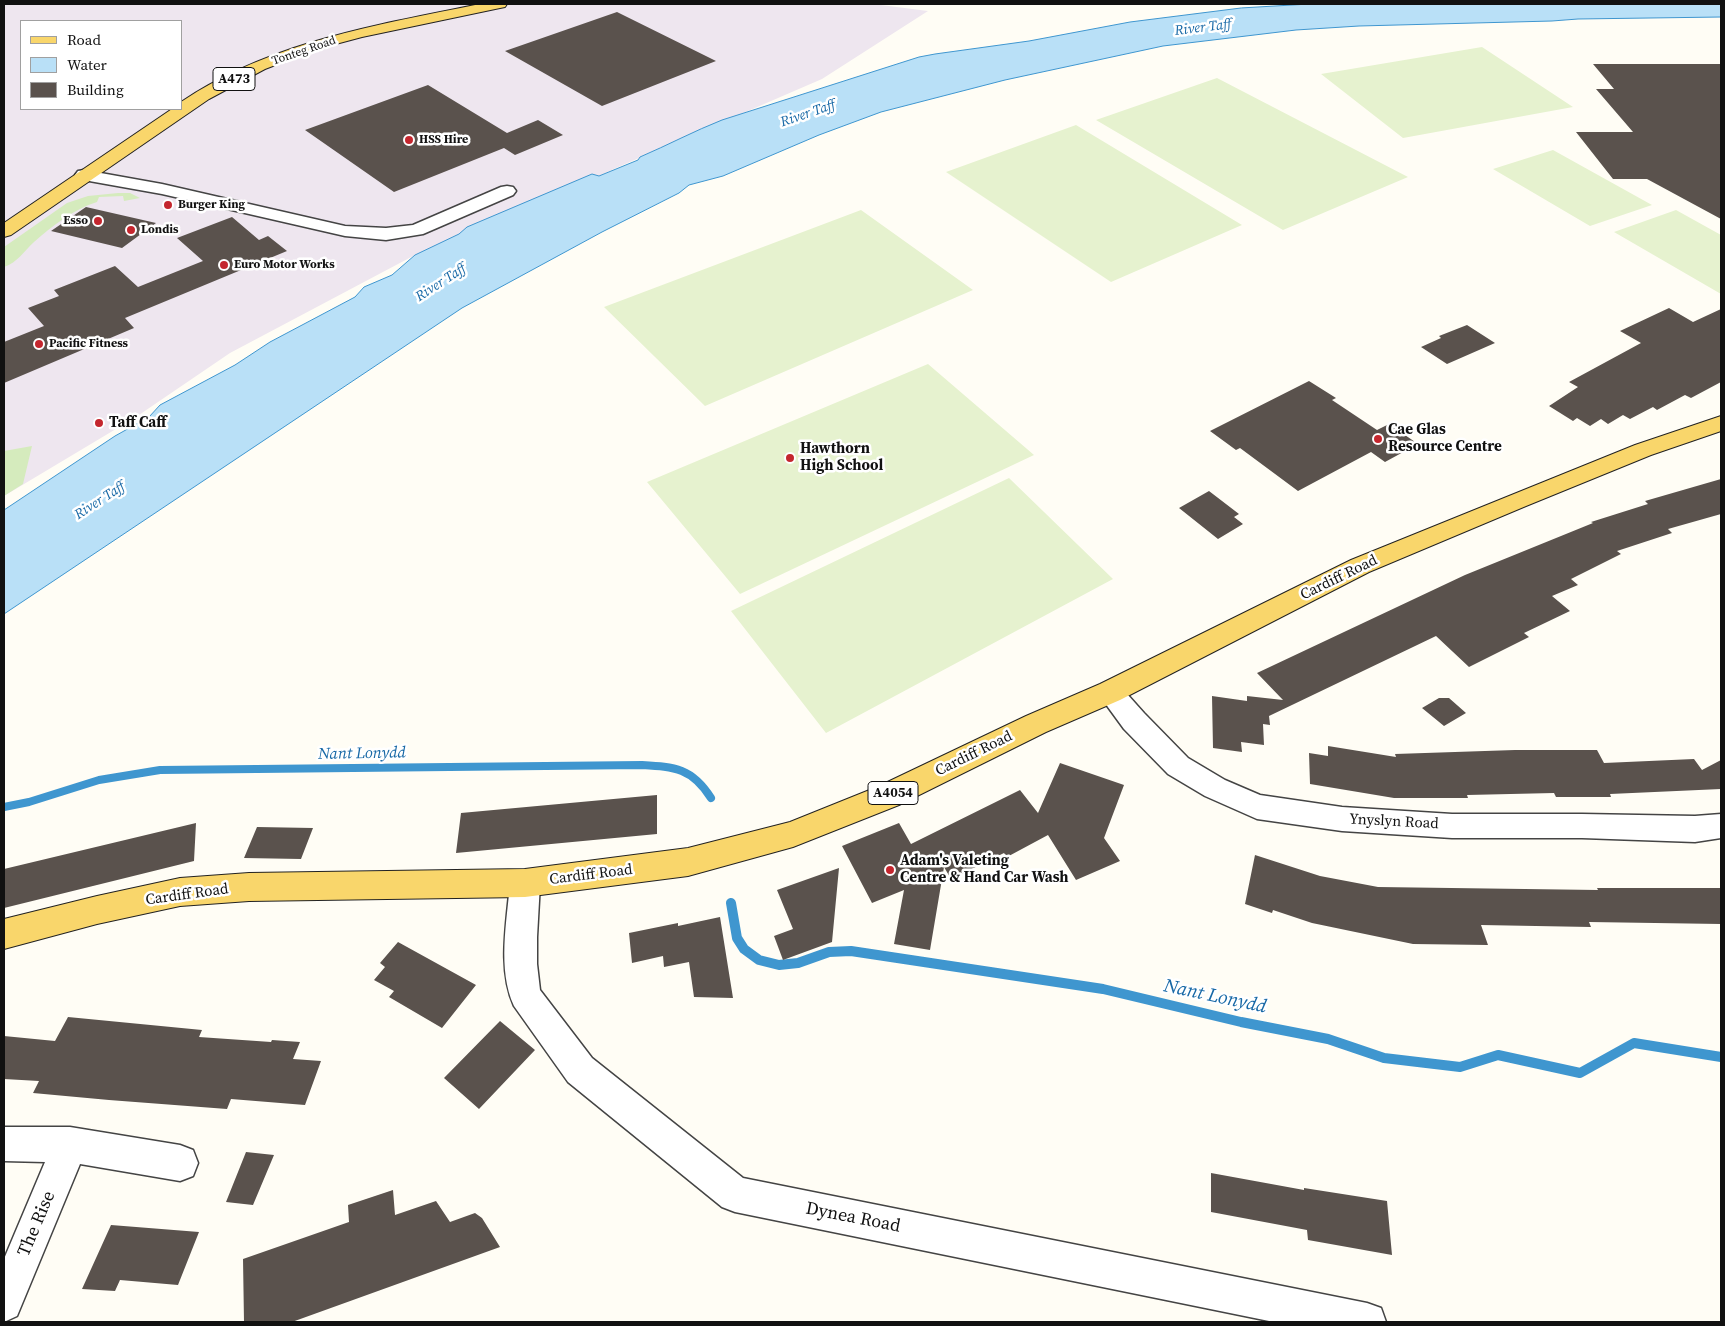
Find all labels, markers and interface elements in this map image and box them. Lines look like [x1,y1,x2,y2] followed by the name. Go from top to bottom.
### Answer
[1174,16,1232,40] water label: River Taff
[20,20,182,110] legend
[67,29,101,50] text: Road
[270,33,338,69] street label: Tonteg Road
[67,54,107,75] text: Water
[213,68,255,90] road number: A473
[67,79,124,100] text: Building
[778,97,838,131] water label: River Taff
[419,133,468,147] place label: HSS Hire
[403,134,415,146] marker: HSS Hire
[178,198,245,212] place label: Burger King
[162,199,174,211] marker: Burger King
[63,214,88,228] place label: Esso
[92,215,104,227] marker: Esso
[141,223,179,237] place label: Londis
[125,224,137,236] marker: Londis
[234,258,335,272] place label: Euro Motor Works
[218,259,230,271] marker: Euro Motor Works
[413,260,469,306] water label: River Taff
[49,337,128,351] place label: Pacific Fitness
[33,338,45,350] marker: Pacific Fitness
[109,414,166,432] place label: Taff Caff
[93,417,105,429] marker: Taff Caff
[1388,421,1502,456] place label: Cae Glas Resource Centre
[1372,433,1384,445] marker: Cae Glas Resource Centre
[800,440,883,475] place label: Hawthorn High School
[784,452,796,464] marker: Hawthorn High School
[72,478,128,524] water label: River Taff
[1298,552,1380,604] street label: Cardiff Road
[933,728,1015,780] street label: Cardiff Road
[318,744,406,764] water label: Nant Lonydd
[868,781,918,804] road number: A4054
[1349,811,1439,833] street label: Ynyslyn Road
[900,852,1069,887] place label: Adam's Valeting Centre & Hand Car Wash
[548,861,634,889] street label: Cardiff Road
[884,864,896,876] marker: Adam's Valeting Centre & Hand Car Wash
[144,880,230,910] street label: Cardiff Road
[1162,975,1268,1019] water label: Nant Lonydd
[14,1188,60,1260] street label: The Rise
[804,1198,902,1238] street label: Dynea Road

